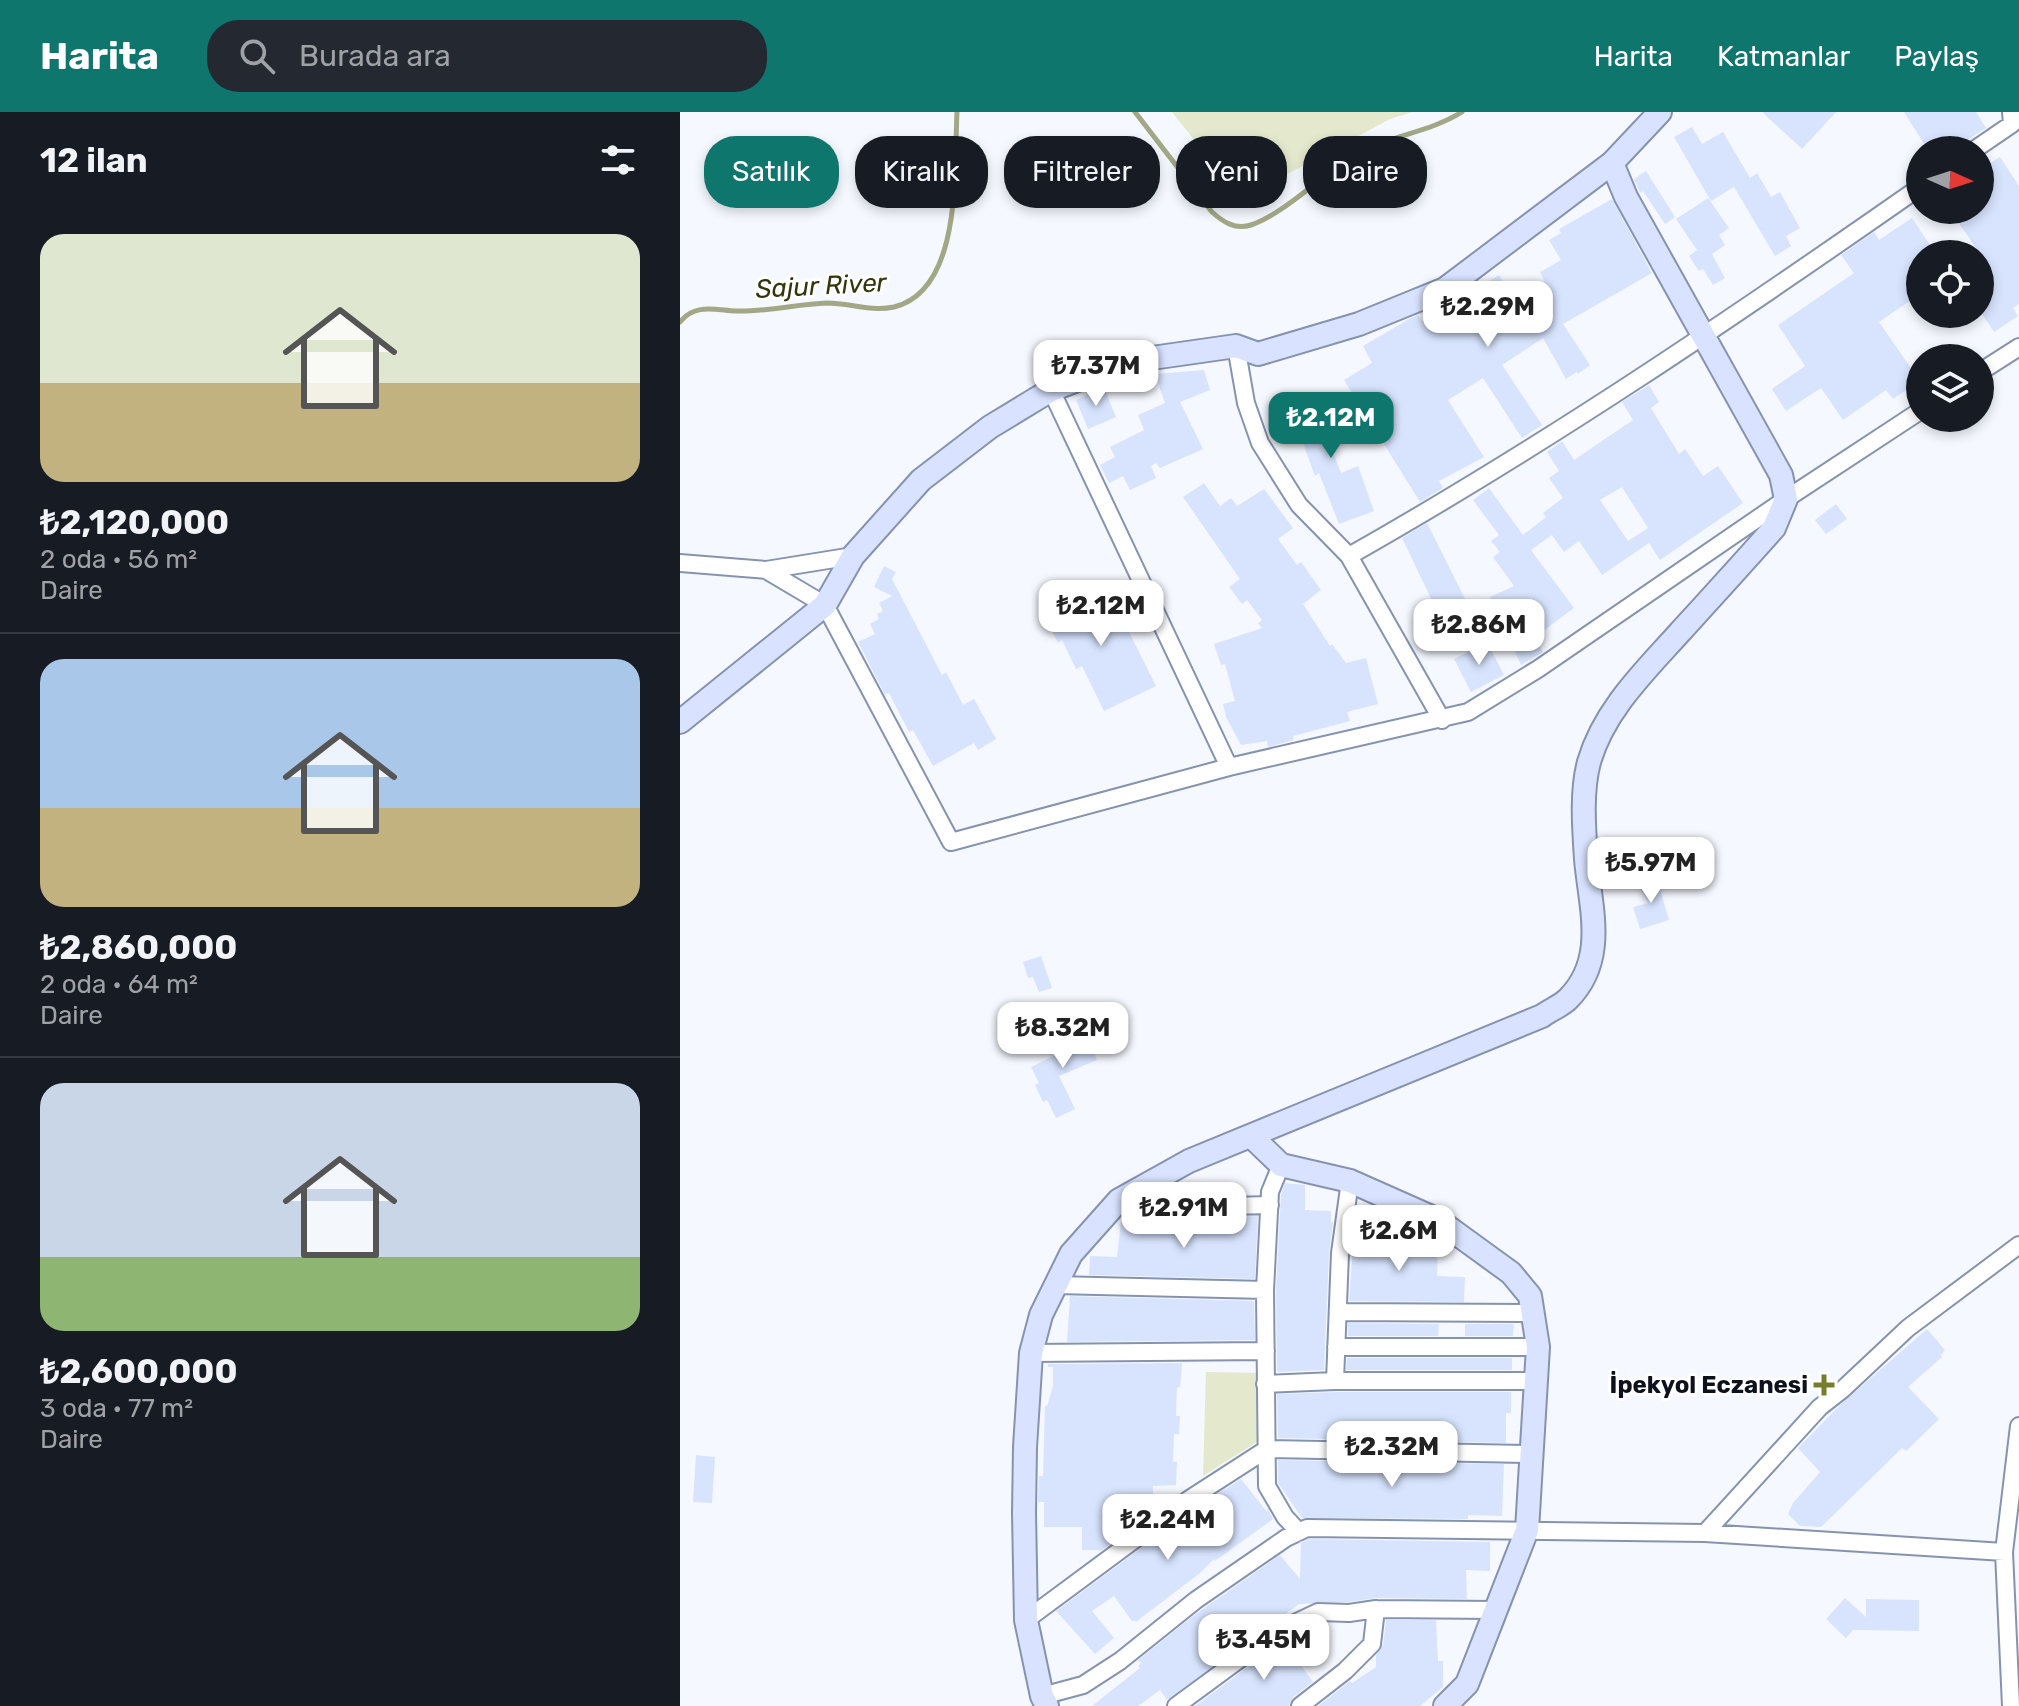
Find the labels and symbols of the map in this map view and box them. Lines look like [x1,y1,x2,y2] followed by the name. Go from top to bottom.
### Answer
[1906,136,1994,224] north arrow
[755,267,888,305] water label: Sajur River
[1423,281,1553,349] pin: ₺2.29M
[1031,340,1161,408] pin: ₺7.37M
[1266,392,1396,460] pin: ₺2.12M
[1036,580,1166,648] pin: ₺2.12M
[1414,599,1544,667] pin: ₺2.86M
[1586,837,1716,905] pin: ₺5.97M
[998,1002,1128,1070] pin: ₺8.32M
[1119,1182,1249,1250] pin: ₺2.91M
[1343,1205,1455,1273] pin: ₺2.6M
[1610,1371,1808,1399] place label: İpekyol Eczanesi
[1815,1376,1833,1394] marker: İpekyol Eczanesi
[1327,1421,1457,1489] pin: ₺2.32M
[1103,1494,1233,1562] pin: ₺2.24M
[1199,1614,1329,1682] pin: ₺3.45M

